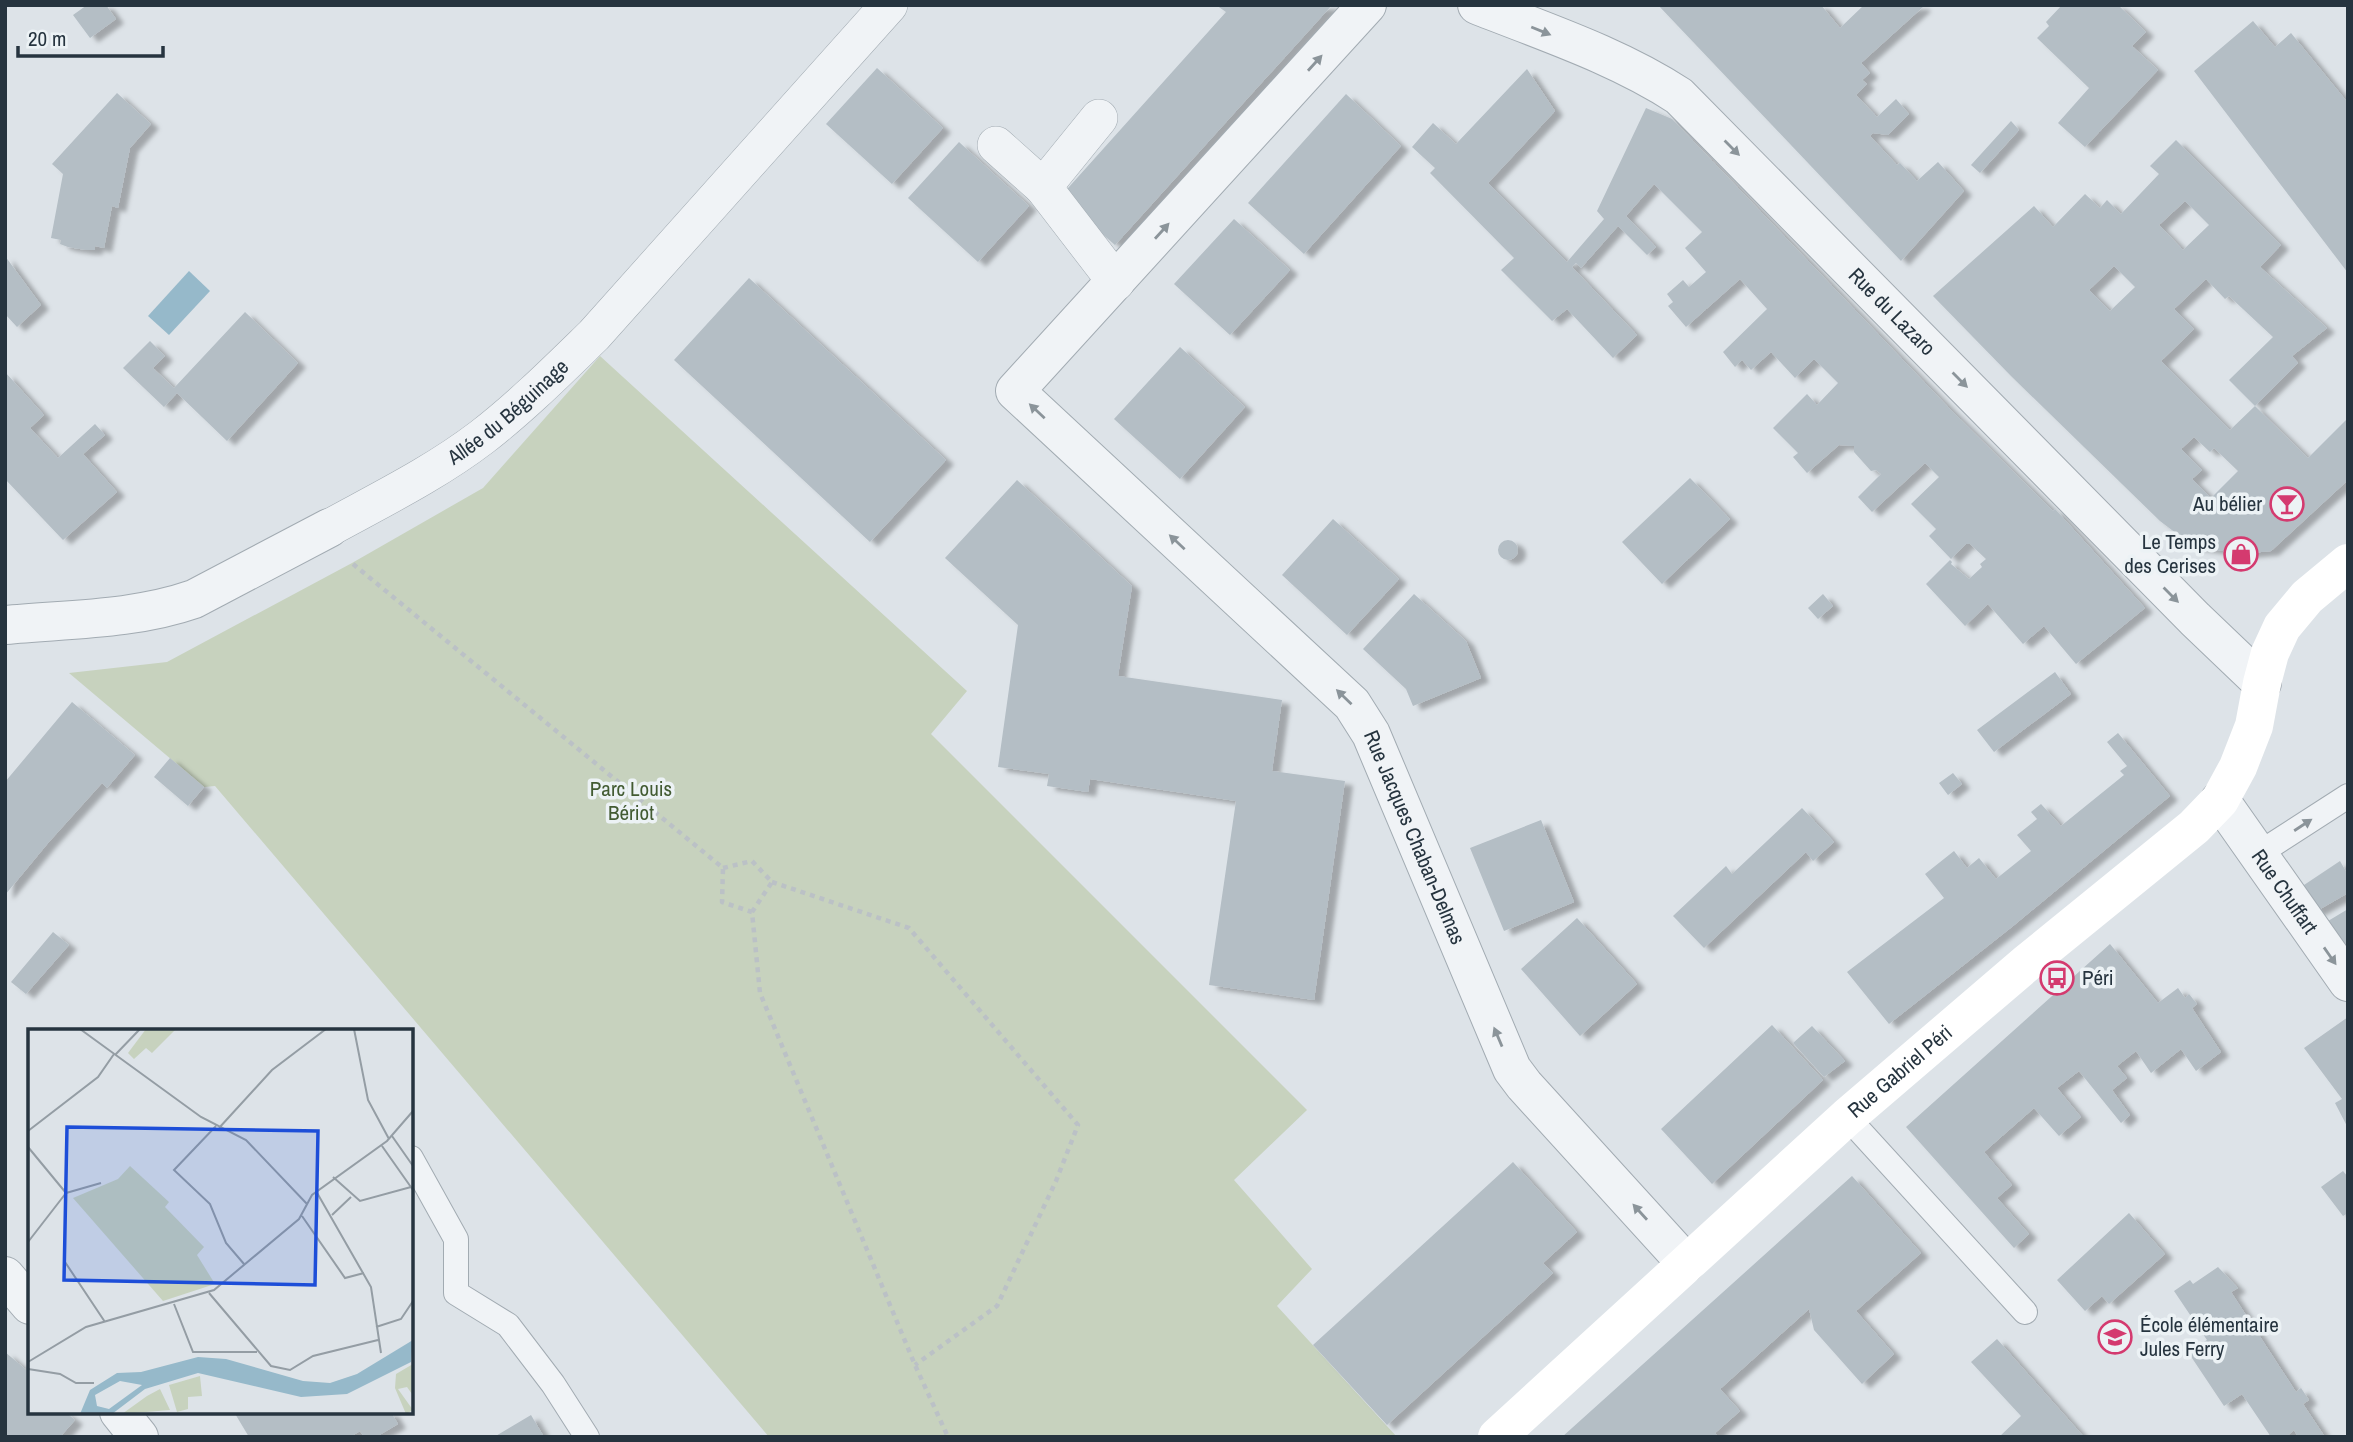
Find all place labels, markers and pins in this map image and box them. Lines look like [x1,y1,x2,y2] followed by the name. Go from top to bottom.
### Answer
[2268,485,2306,523] bar icon: Au bélier
[2192,489,2262,518] place label: Au bélier
[2124,527,2216,580] place label: Le Temps des Cerises
[2222,535,2260,573] shop icon: Le Temps des Cerises
[2038,959,2076,997] bus stop icon: Péri
[2082,963,2114,992] place label: Péri
[2140,1310,2279,1363] place label: École élémentaire Jules Ferry
[2096,1318,2134,1356] school or university icon: École élémentaire Jules Ferry

